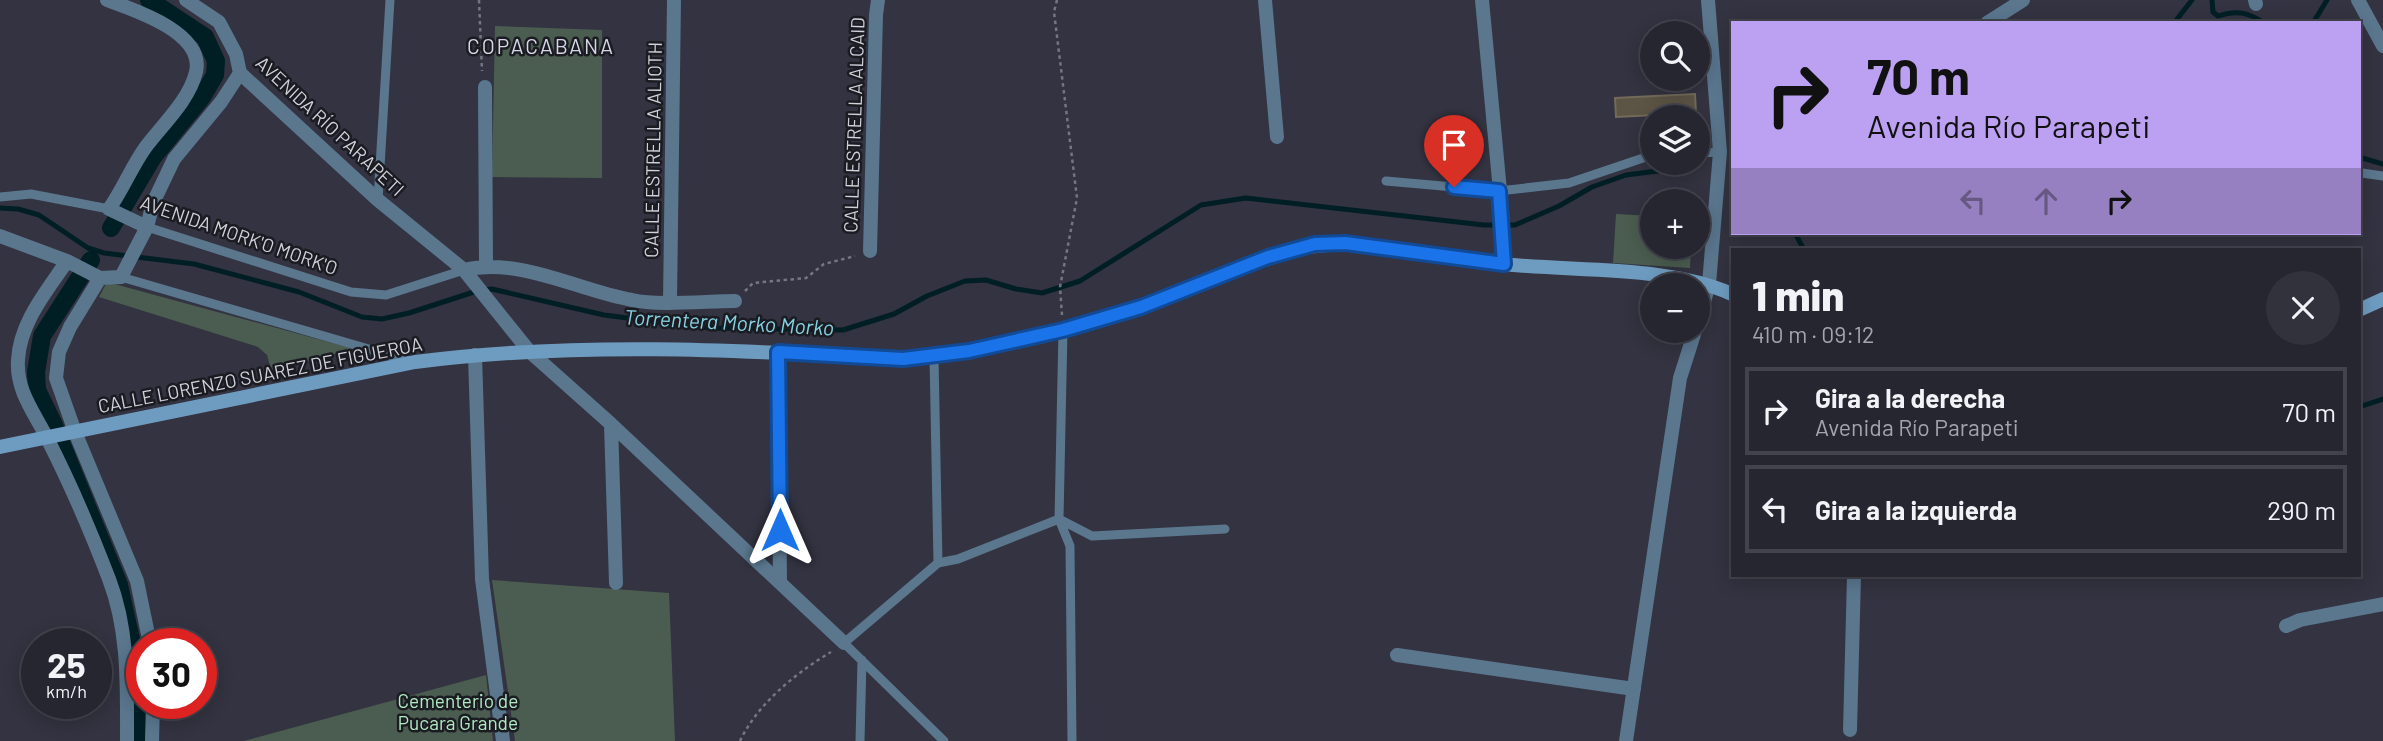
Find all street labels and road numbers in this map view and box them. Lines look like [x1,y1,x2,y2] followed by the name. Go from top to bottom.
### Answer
[838,17,869,233] street label: CALLE ESTRELLA ALCAID
[639,42,666,258] street label: CALLE ESTRELLA ALIOTH
[251,51,409,200] street label: AVENIDA RÍO PARAPETI
[137,190,341,279] street label: AVENIDA MORK'O MORK'O
[96,332,424,417] street label: CALLE LORENZO SUAREZ DE FIGUEROA

